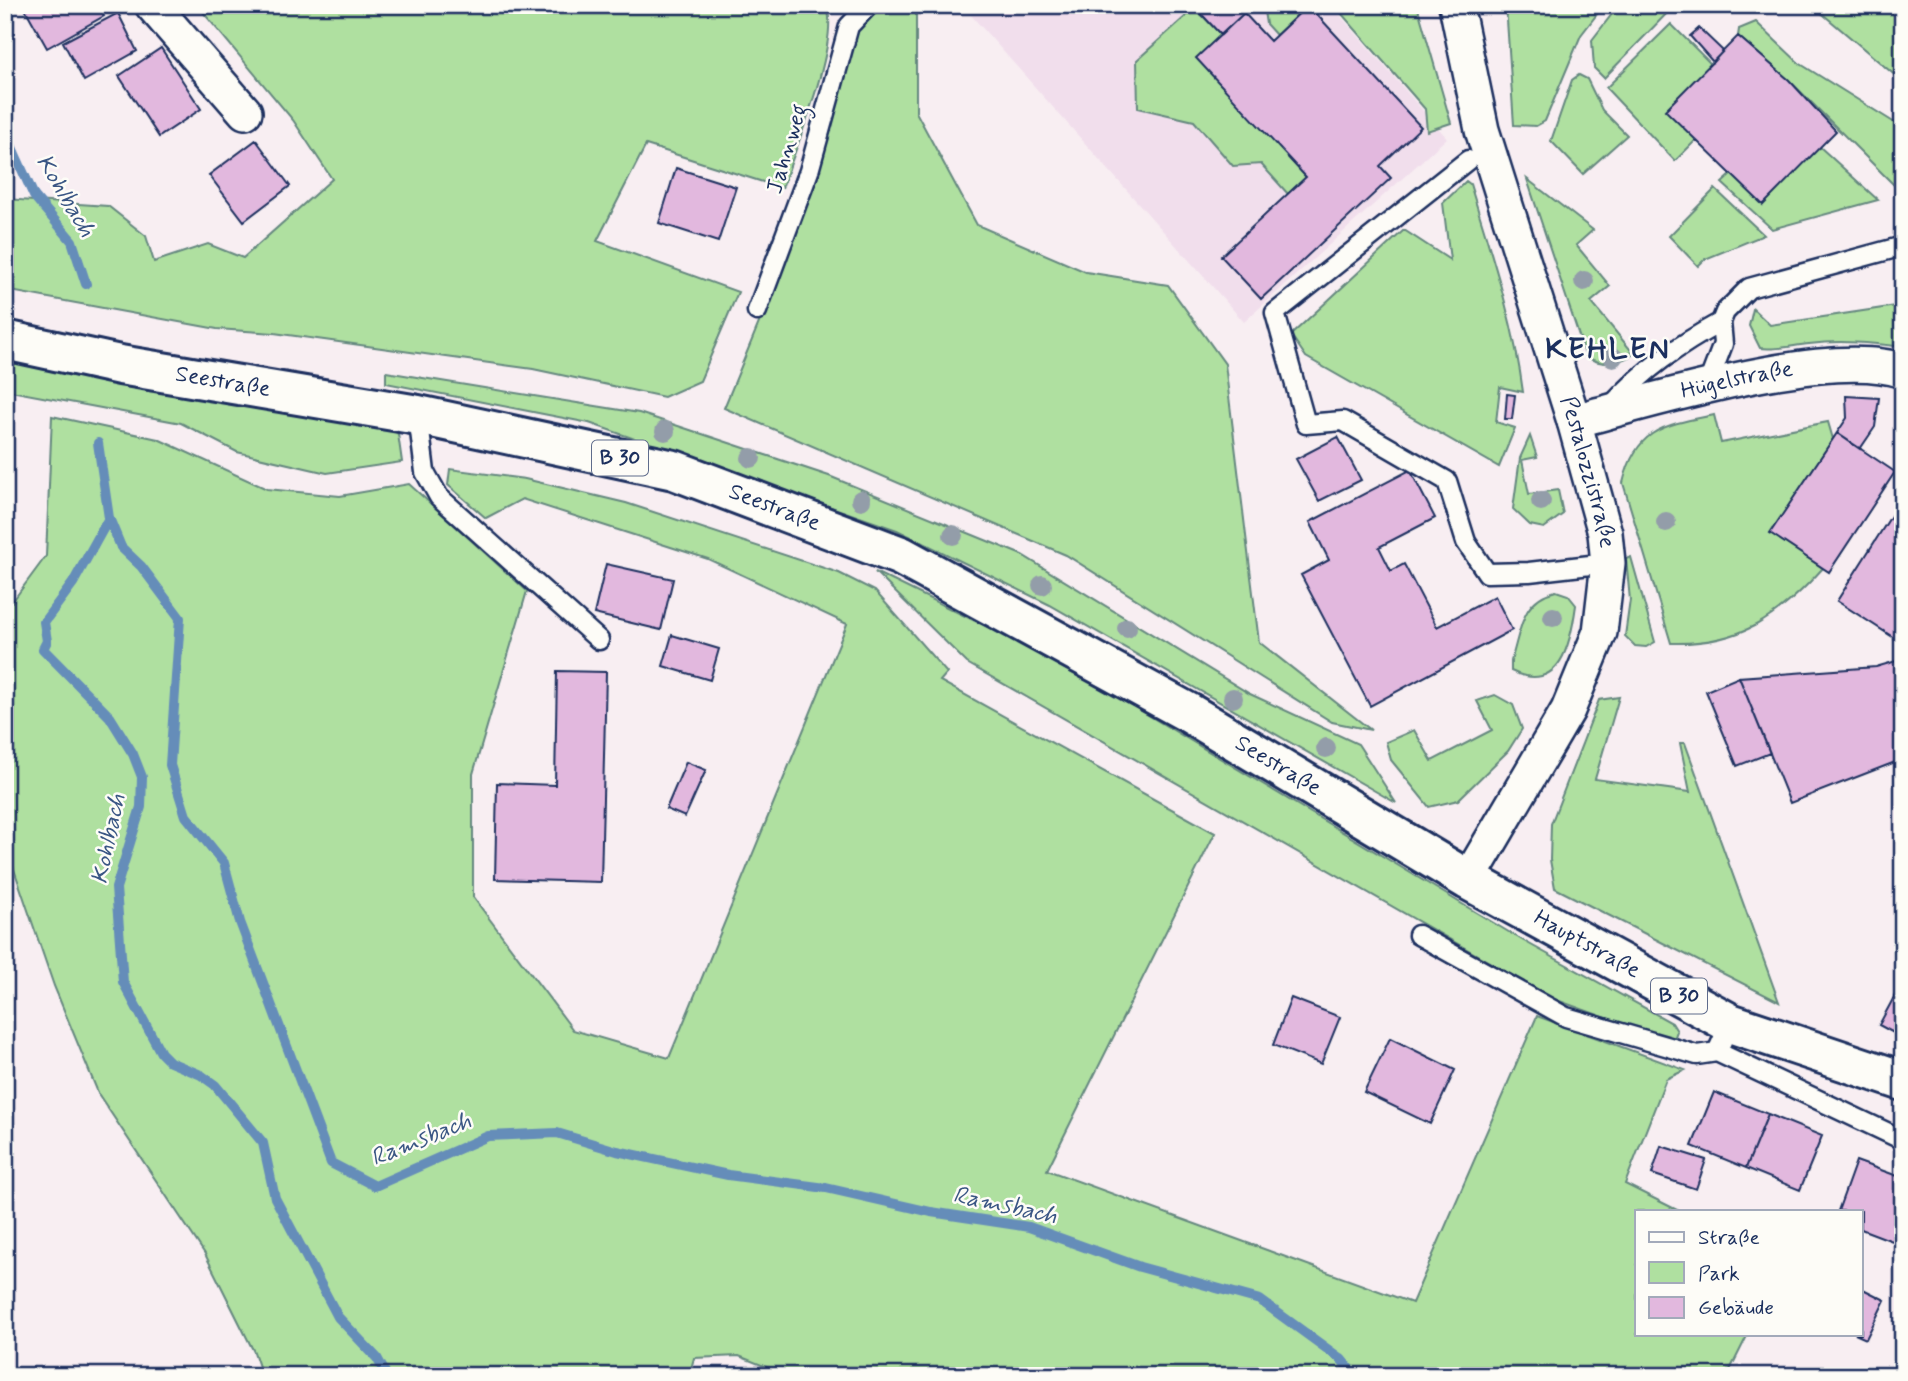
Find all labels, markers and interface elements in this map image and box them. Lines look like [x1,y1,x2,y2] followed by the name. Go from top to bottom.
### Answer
[760,100,818,198] street label: Jahnweg
[28,149,102,243] water label: Kohlbach
[1545,330,1671,369] district label: KEHLEN
[1678,355,1795,407] street label: Hügelstraße
[173,360,273,405] street label: Seestraße
[1552,393,1621,549] street label: Pestalozzistraße
[592,440,648,476] road number: B 30
[724,477,824,539] street label: Seestraße
[1229,729,1327,804] street label: Seestraße
[84,791,134,887] water label: Kohlbach
[1528,904,1645,986] street label: Hauptstraße
[1651,978,1707,1014] road number: B 30
[366,1106,476,1174] water label: Ramsbach
[950,1180,1060,1232] water label: Ramsbach
[1635,1210,1862,1336] legend
[1698,1224,1760,1252] text: Straße
[1698,1260,1740,1288] text: Park
[1698,1294,1774,1322] text: Gebäude

